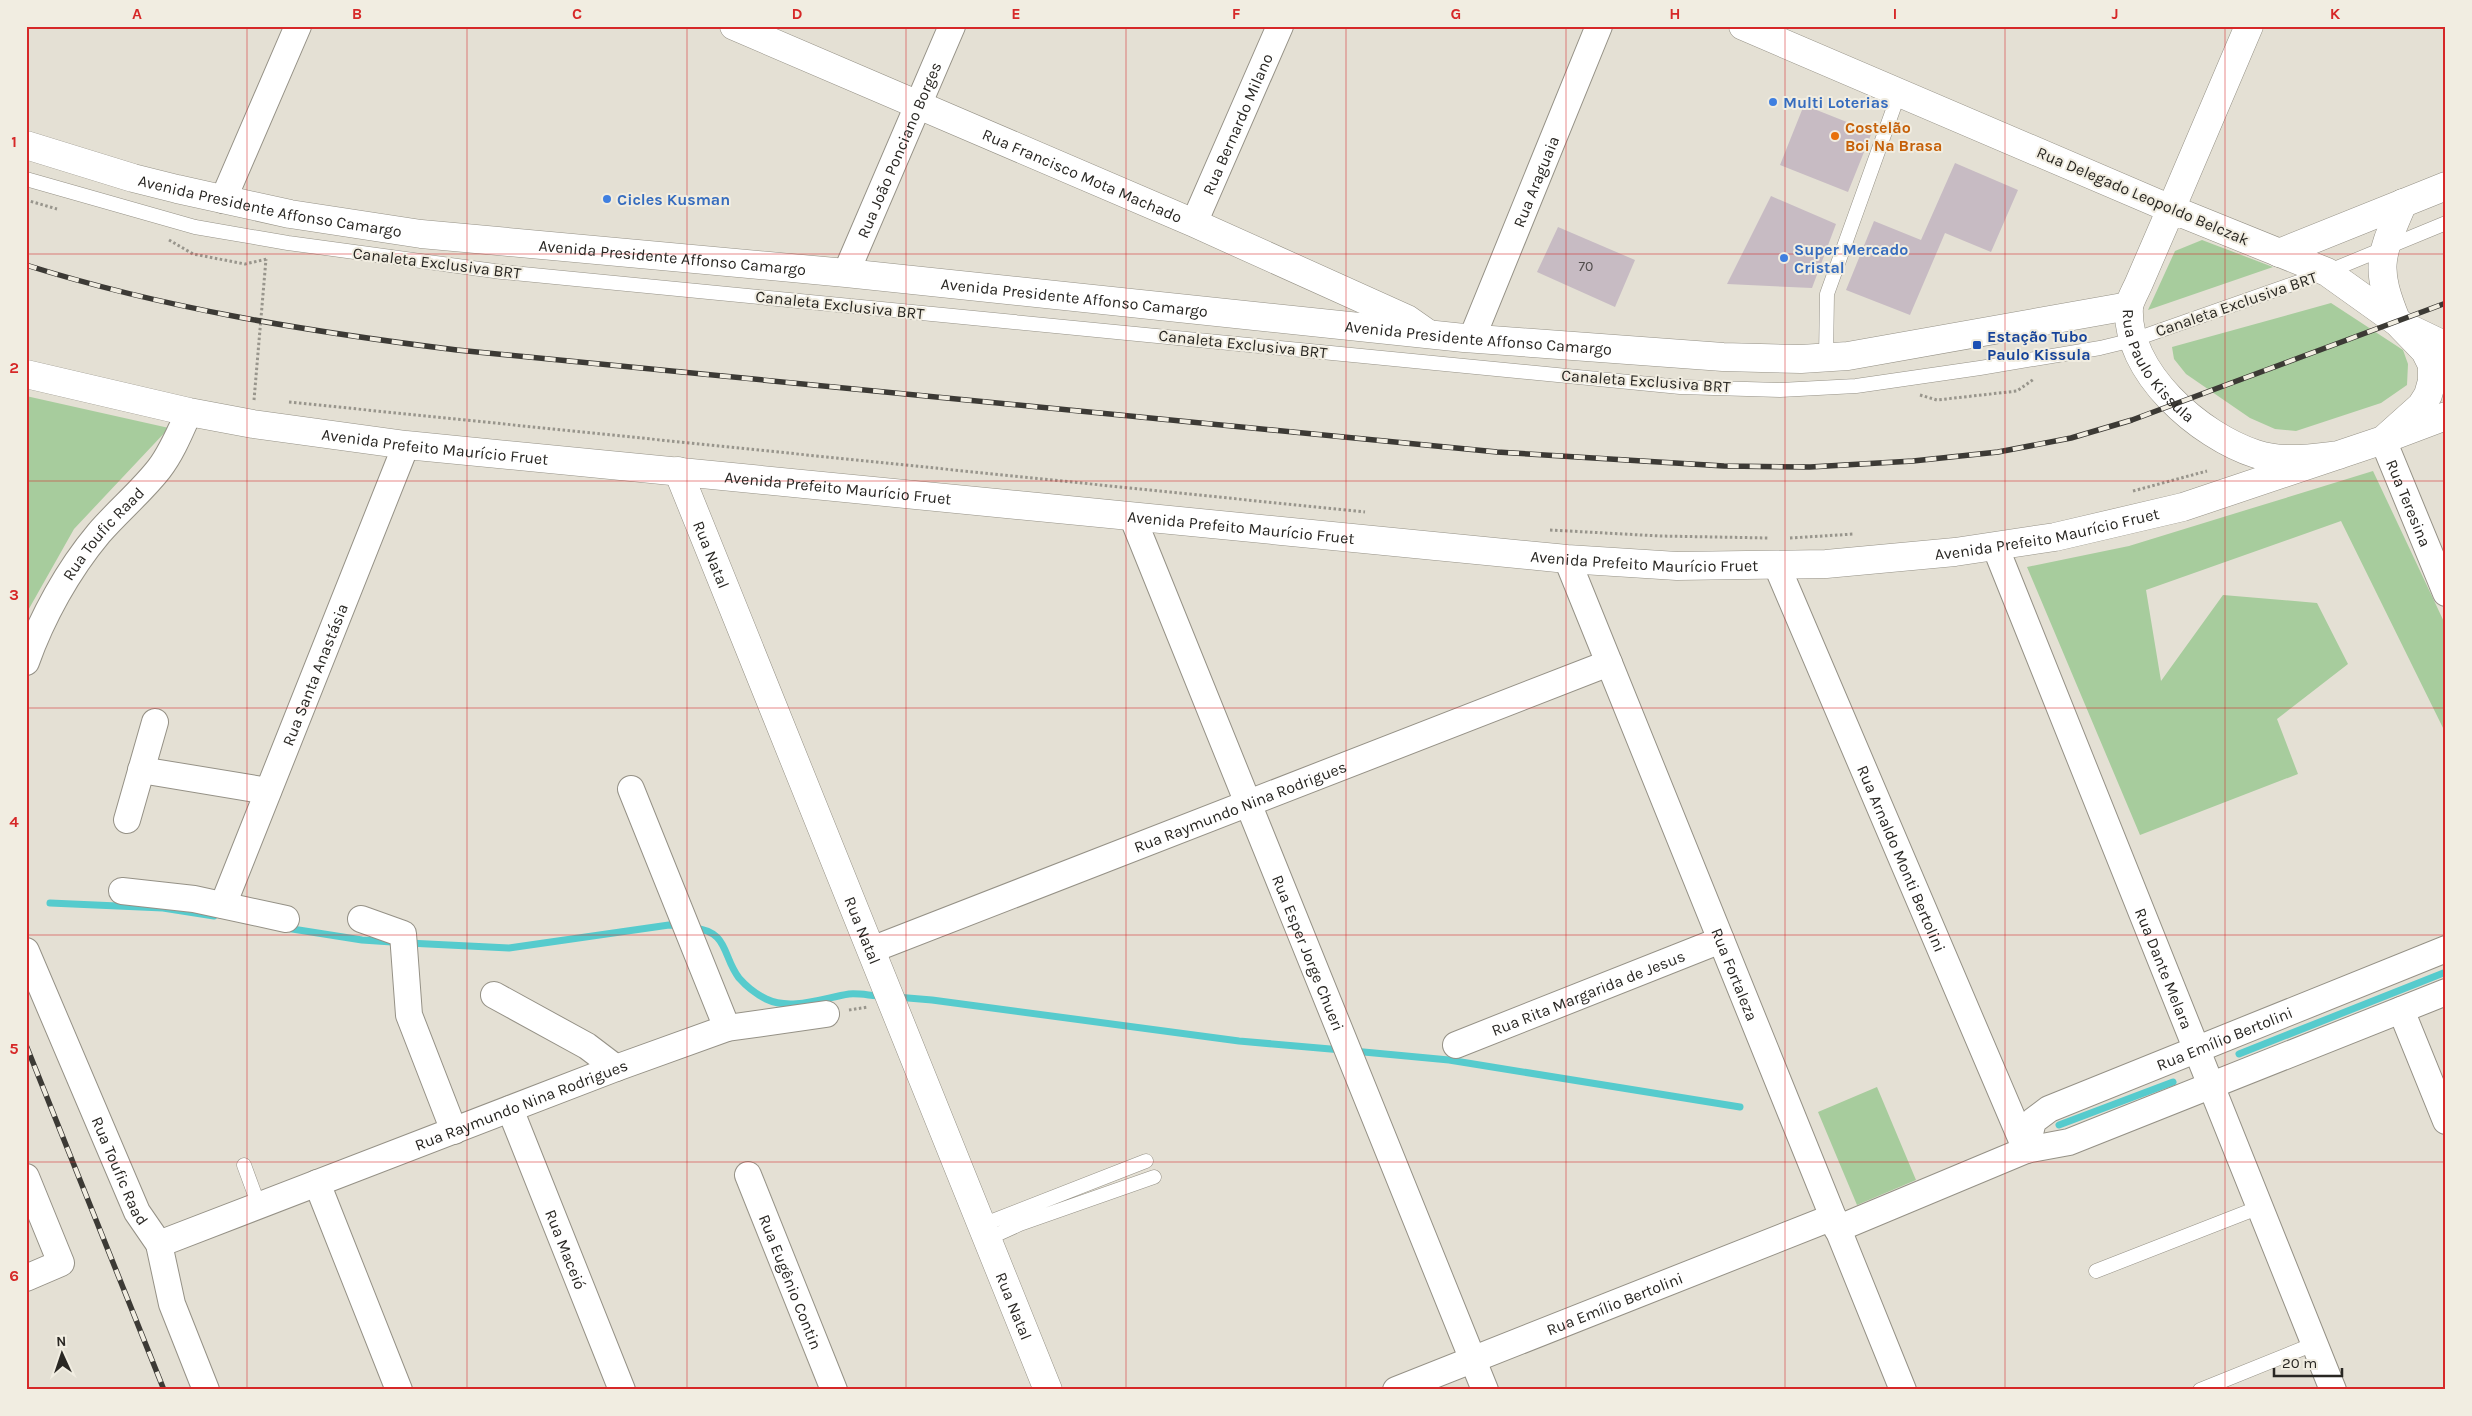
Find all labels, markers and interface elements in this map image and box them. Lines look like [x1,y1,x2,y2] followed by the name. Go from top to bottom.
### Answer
[132,4,142,23] text: A
[352,4,362,23] text: B
[572,4,582,23] text: C
[792,4,803,23] text: D
[1011,4,1021,23] text: E
[1232,4,1241,23] text: F
[1451,4,1461,23] text: G
[1669,4,1681,23] text: H
[1893,4,1897,23] text: I
[2111,4,2119,23] text: J
[2330,4,2341,23] text: K
[1198,50,1276,198] street label: Rua Bernardo Milano
[853,59,945,241] street label: Rua João Ponciano Borges
[1783,93,1889,112] place label: Multi Loterias
[1767,96,1779,108] marker: Multi Loterias
[1845,118,1942,155] place label: Costelão Boi Na Brasa
[980,124,1185,226] street label: Rua Francisco Mota Machado
[1829,130,1841,142] marker: Costelão Boi Na Brasa
[11,132,17,151] text: 1
[1509,133,1563,230] street label: Rua Araguaia
[2034,143,2252,249] street label: Rua Delegado Leopoldo Belczak
[136,170,403,240] street label: Avenida Presidente Affonso Camargo
[617,190,730,209] place label: Cicles Kusman
[601,193,613,205] marker: Cicles Kusman
[538,235,807,279] street label: Avenida Presidente Affonso Camargo
[1794,240,1908,277] place label: Super Mercado Cristal
[352,243,522,283] street label: Canaleta Exclusiva BRT
[1778,252,1790,264] marker: Super Mercado Cristal
[1579,258,1593,275] house number: 70
[2153,267,2319,341] street label: Canaleta Exclusiva BRT
[940,274,1209,320] street label: Avenida Presidente Affonso Camargo
[755,287,925,323] street label: Canaleta Exclusiva BRT
[2119,309,2199,426] street label: Rua Paulo Kissula
[1344,316,1613,358] street label: Avenida Presidente Affonso Camargo
[1158,326,1328,362] street label: Canaleta Exclusiva BRT
[1987,327,2091,364] place label: Estação Tubo Paulo Kissula
[1971,339,1983,351] marker: Estação Tubo Paulo Kissula
[9,358,19,377] text: 2
[1561,366,1731,396] street label: Canaleta Exclusiva BRT
[321,424,549,468] street label: Avenida Prefeito Maurício Fruet
[2382,456,2435,549] street label: Rua Teresina
[724,467,952,508] street label: Avenida Prefeito Maurício Fruet
[58,483,148,584] street label: Rua Toufic Raad
[1934,503,2161,563] street label: Avenida Prefeito Maurício Fruet
[1127,506,1355,548] street label: Avenida Prefeito Maurício Fruet
[689,518,734,591] street label: Rua Natal
[1530,546,1758,576] street label: Avenida Prefeito Maurício Fruet
[9,585,19,604] text: 3
[278,600,352,749] street label: Rua Santa Anastásia
[1131,757,1349,856] street label: Rua Raymundo Nina Rodrigues
[1854,762,1950,955] street label: Rua Arnaldo Monti Bertolini
[9,812,19,831] text: 4
[1268,872,1348,1033] street label: Rua Esper Jorge Chueri
[841,894,885,967] street label: Rua Natal
[2131,905,2197,1032] street label: Rua Dante Melara
[1708,925,1762,1024] street label: Rua Fortaleza
[1488,946,1688,1040] street label: Rua Rita Margarida de Jesus
[2154,1002,2295,1074] street label: Rua Emílio Bertolini
[9,1039,19,1058] text: 5
[412,1055,630,1154] street label: Rua Raymundo Nina Rodrigues
[88,1114,153,1229] street label: Rua Toufic Raad
[541,1206,590,1292] street label: Rua Maceió
[755,1211,826,1352] street label: Rua Eugênio Contin
[9,1266,19,1285] text: 6
[1544,1268,1685,1339] street label: Rua Emílio Bertolini
[992,1269,1036,1342] street label: Rua Natal
[38,1328,88,1378] north arrow
[56,1333,67,1350] text: N
[2274,1346,2342,1378] scale bar
[2282,1354,2317,1372] text: 20 m

